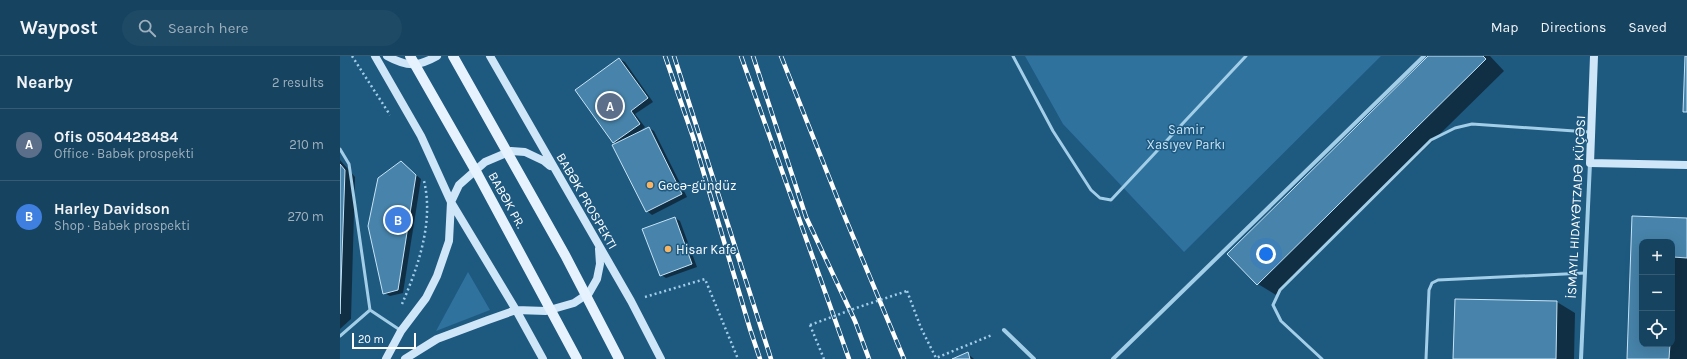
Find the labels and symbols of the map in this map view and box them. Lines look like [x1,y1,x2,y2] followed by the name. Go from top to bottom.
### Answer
[597,91,623,121] pin: A
[1563,115,1588,299] street label: İSMAYIL HIDAYƏTZADƏ KÜÇƏSI
[1147,122,1225,152] park label: Samir Xasıyev Parkı
[553,150,621,252] street label: BABƏK PROSPEKTI
[485,169,529,231] street label: BABƏK PR.
[658,178,736,193] place label: Gecə-gündüz
[645,180,655,190] marker: Gecə-gündüz
[385,205,411,235] pin: B
[676,242,737,257] place label: Hisar Kafe
[663,244,673,254] marker: Hisar Kafe
[1256,244,1276,264] your location
[352,331,416,350] scale bar

